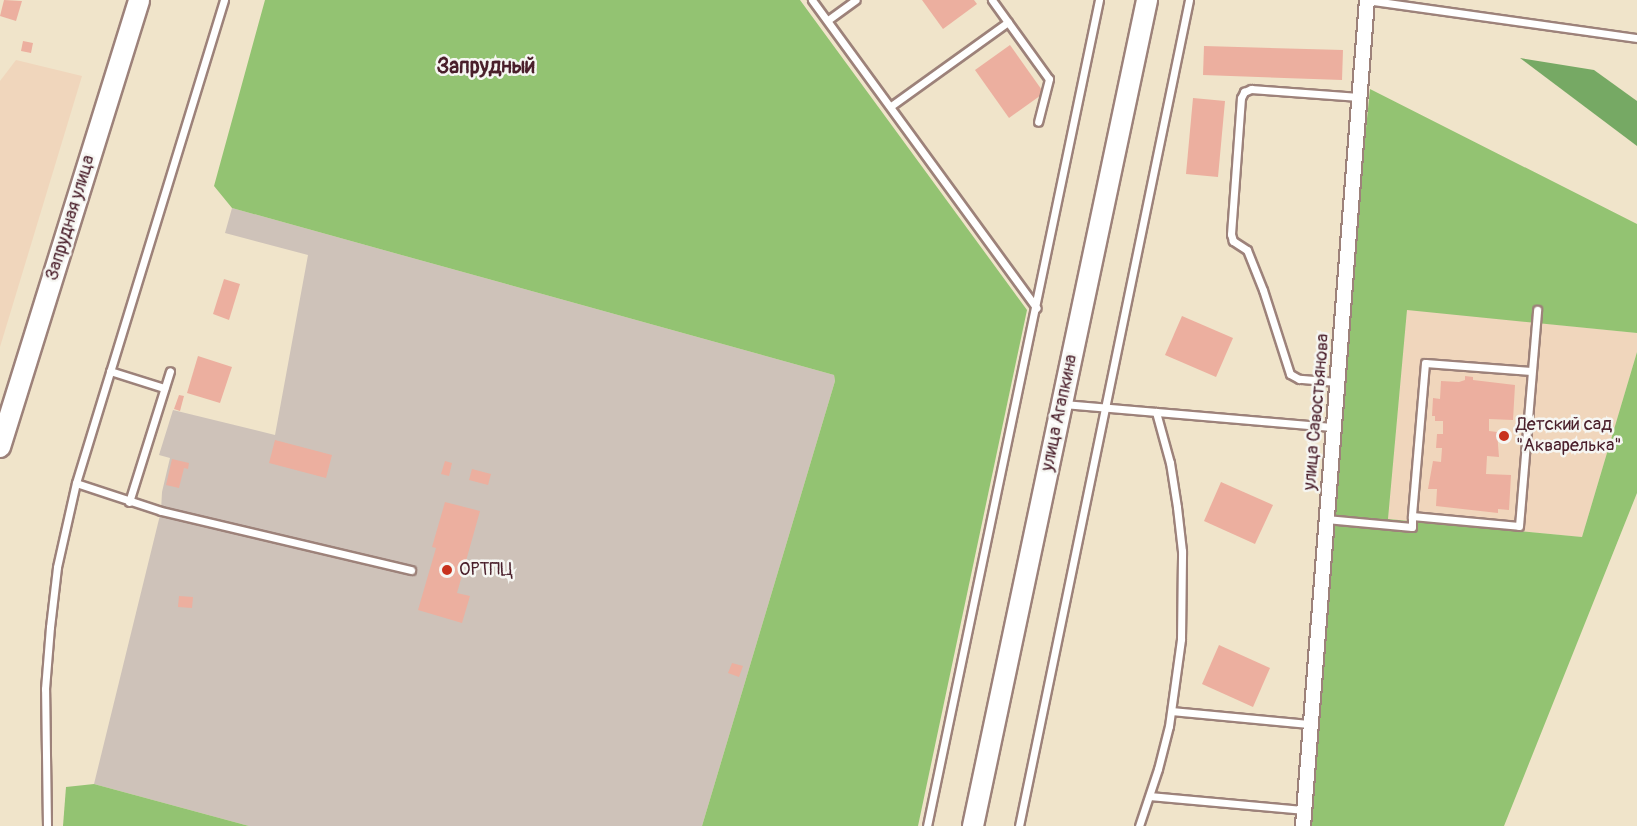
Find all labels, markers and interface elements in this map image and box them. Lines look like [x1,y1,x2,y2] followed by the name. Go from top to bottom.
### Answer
[437,54,535,80] district label: Запрудный
[42,153,100,283] street label: Запрудная улица
[1299,333,1335,491] street label: улица Савостьянова
[1037,353,1083,473] street label: улица Агапкина
[1516,415,1622,458] place label: Детский сад "Акварелька"
[1497,429,1511,443] marker: Детский сад "Акварелька"
[459,559,513,581] place label: ОРТПЦ
[440,563,454,577] marker: ОРТПЦ

